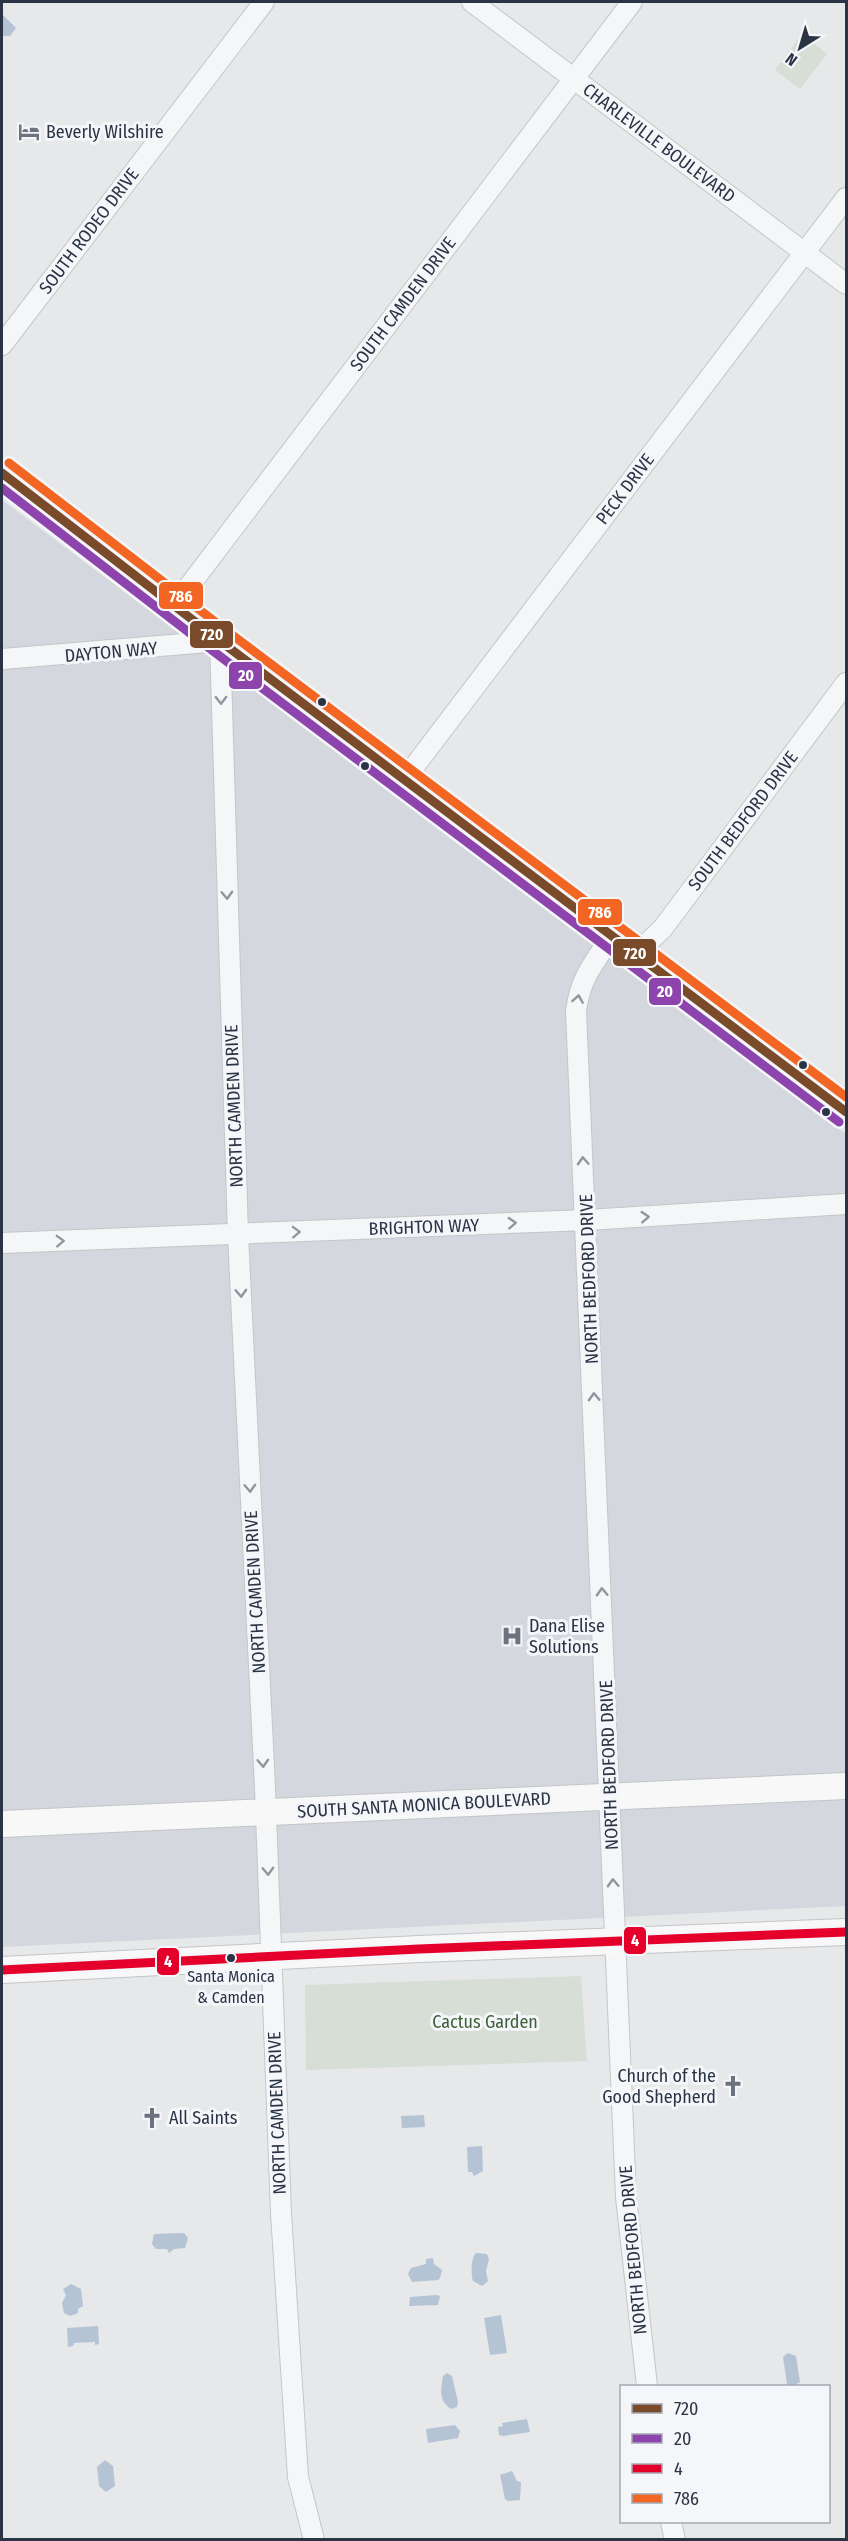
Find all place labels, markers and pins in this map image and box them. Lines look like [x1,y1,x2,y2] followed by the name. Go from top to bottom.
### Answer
[17,120,41,144] hotel icon: Beverly Wilshire
[46,121,164,143] place label: Beverly Wilshire
[316,696,328,708] unlabelled marker
[359,760,371,772] unlabelled marker
[797,1059,809,1071] unlabelled marker
[820,1106,832,1118] unlabelled marker
[529,1615,605,1658] place label: Dana Elise Solutions
[500,1624,524,1648] hospital icon: Dana Elise Solutions
[225,1952,237,1964] marker: Santa Monica & Camden
[187,1967,275,2007] place label: Santa Monica & Camden
[602,2065,716,2108] place label: Church of the Good Shepherd
[721,2074,745,2098] church icon: Church of the Good Shepherd
[140,2106,164,2130] church icon: All Saints
[169,2107,238,2129] place label: All Saints

